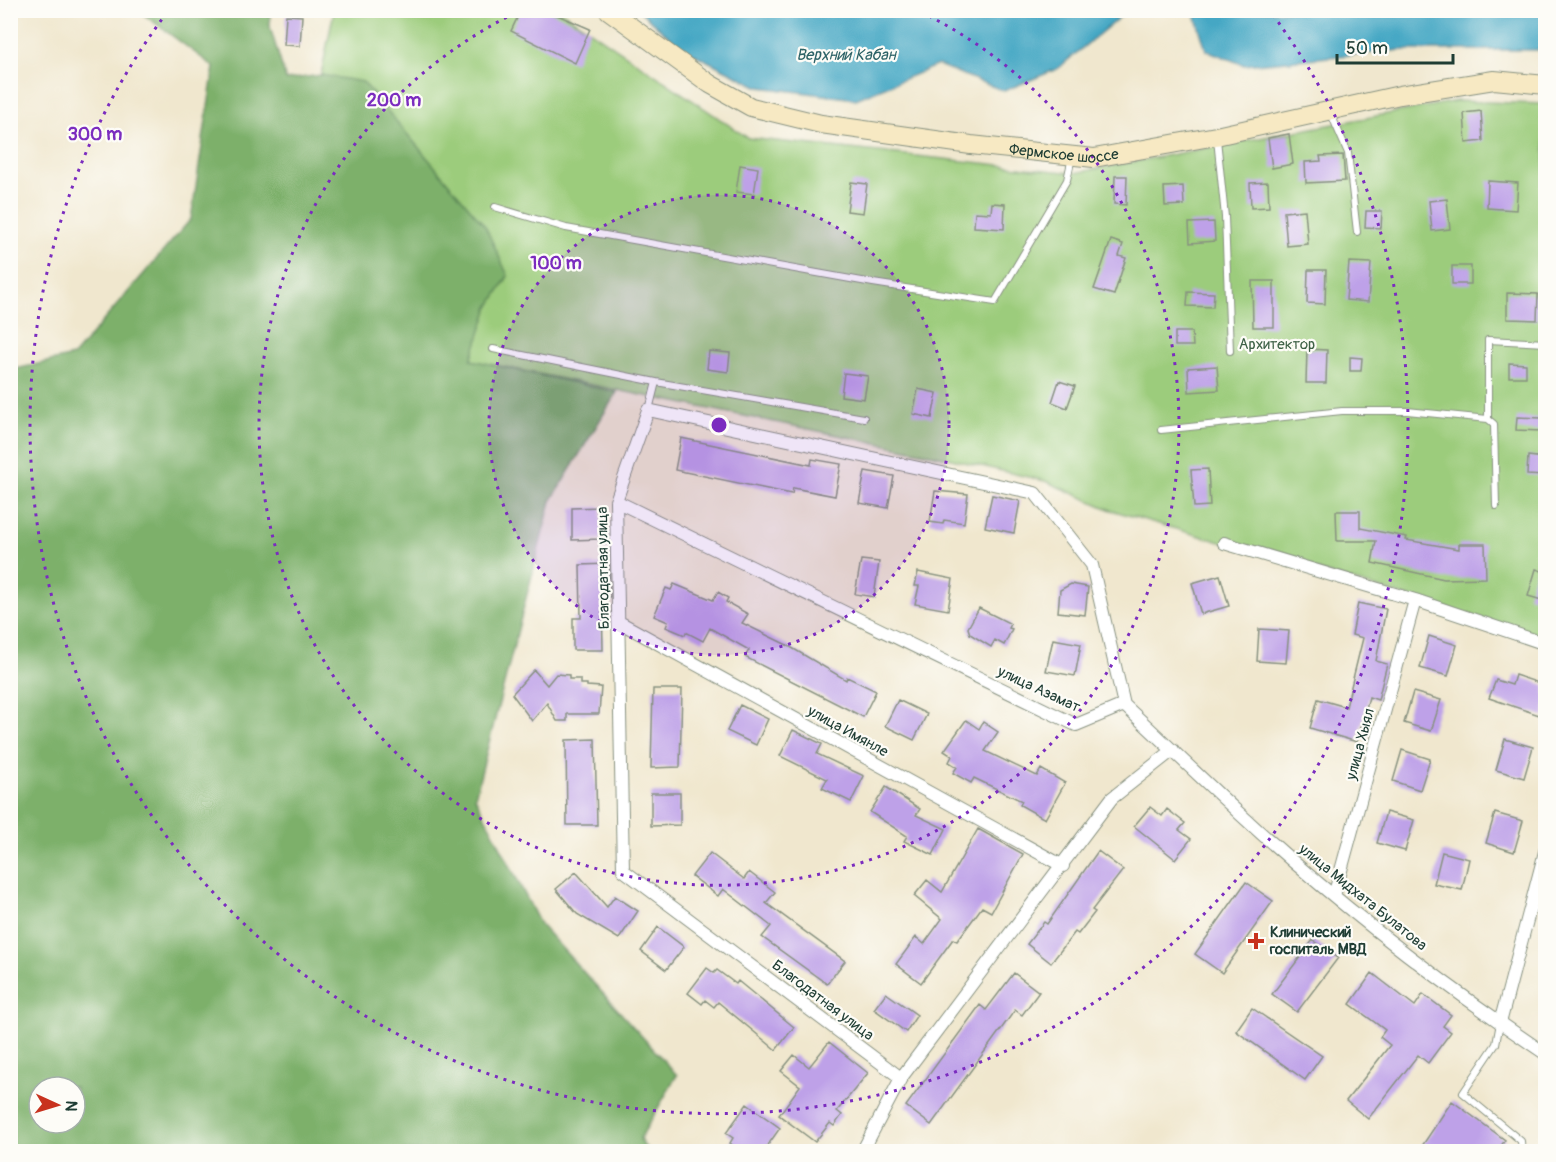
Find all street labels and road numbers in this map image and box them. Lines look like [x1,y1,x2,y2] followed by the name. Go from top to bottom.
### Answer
[1008,140,1121,168] street label: Фермское шоссе
[593,506,614,629] street label: Благодатная улица
[994,662,1084,717] street label: улица Азамат
[803,701,892,762] street label: улица Имянле
[1342,706,1379,783] street label: улица Хыял
[1294,839,1431,955] street label: улица Мидхата Булатова
[768,956,877,1045] street label: Благодатная улица

